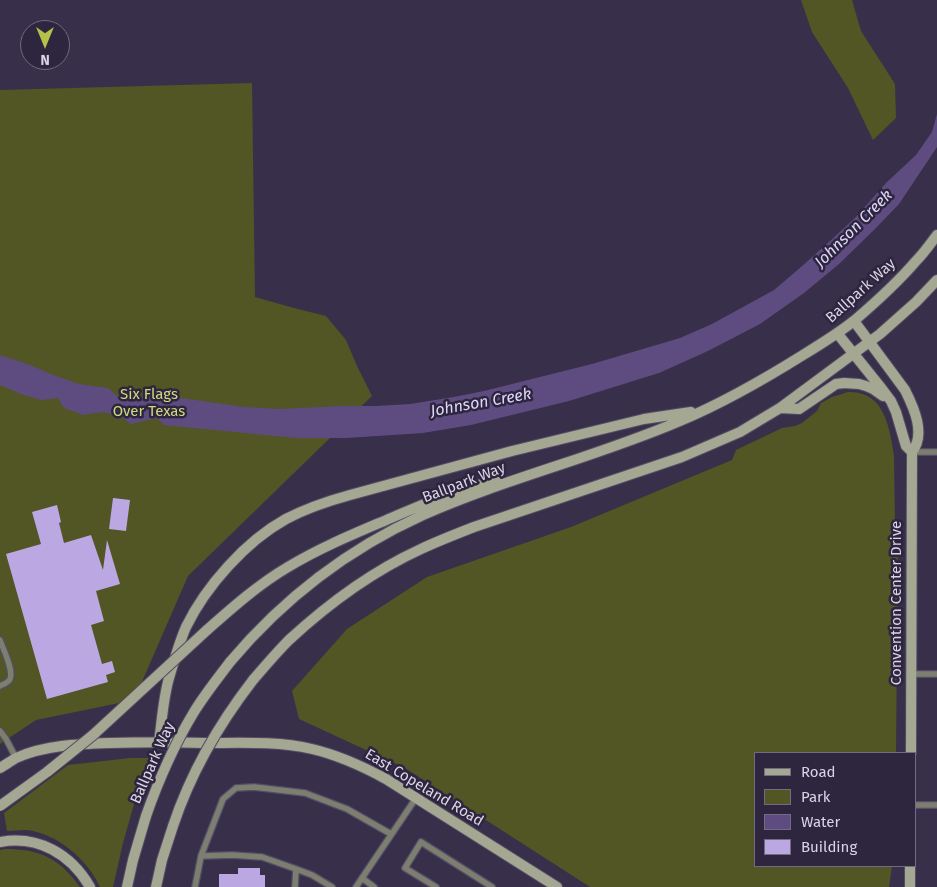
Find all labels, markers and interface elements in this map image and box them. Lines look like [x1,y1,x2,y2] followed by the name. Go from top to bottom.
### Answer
[20,20,70,70] north arrow
[40,51,50,68] text: N
[811,186,897,272] water label: Johnson Creek
[822,255,900,327] street label: Ballpark Way
[429,385,533,421] water label: Johnson Creek
[113,386,185,421] park label: Six Flags Over Texas
[420,459,508,507] street label: Ballpark Way
[888,521,906,685] street label: Convention Center Drive
[127,719,179,807] street label: Ballpark Way
[362,746,486,830] street label: East Copeland Road
[754,752,917,867] legend
[801,763,836,781] text: Road
[801,788,831,806] text: Park
[801,813,840,831] text: Water
[801,838,857,856] text: Building

